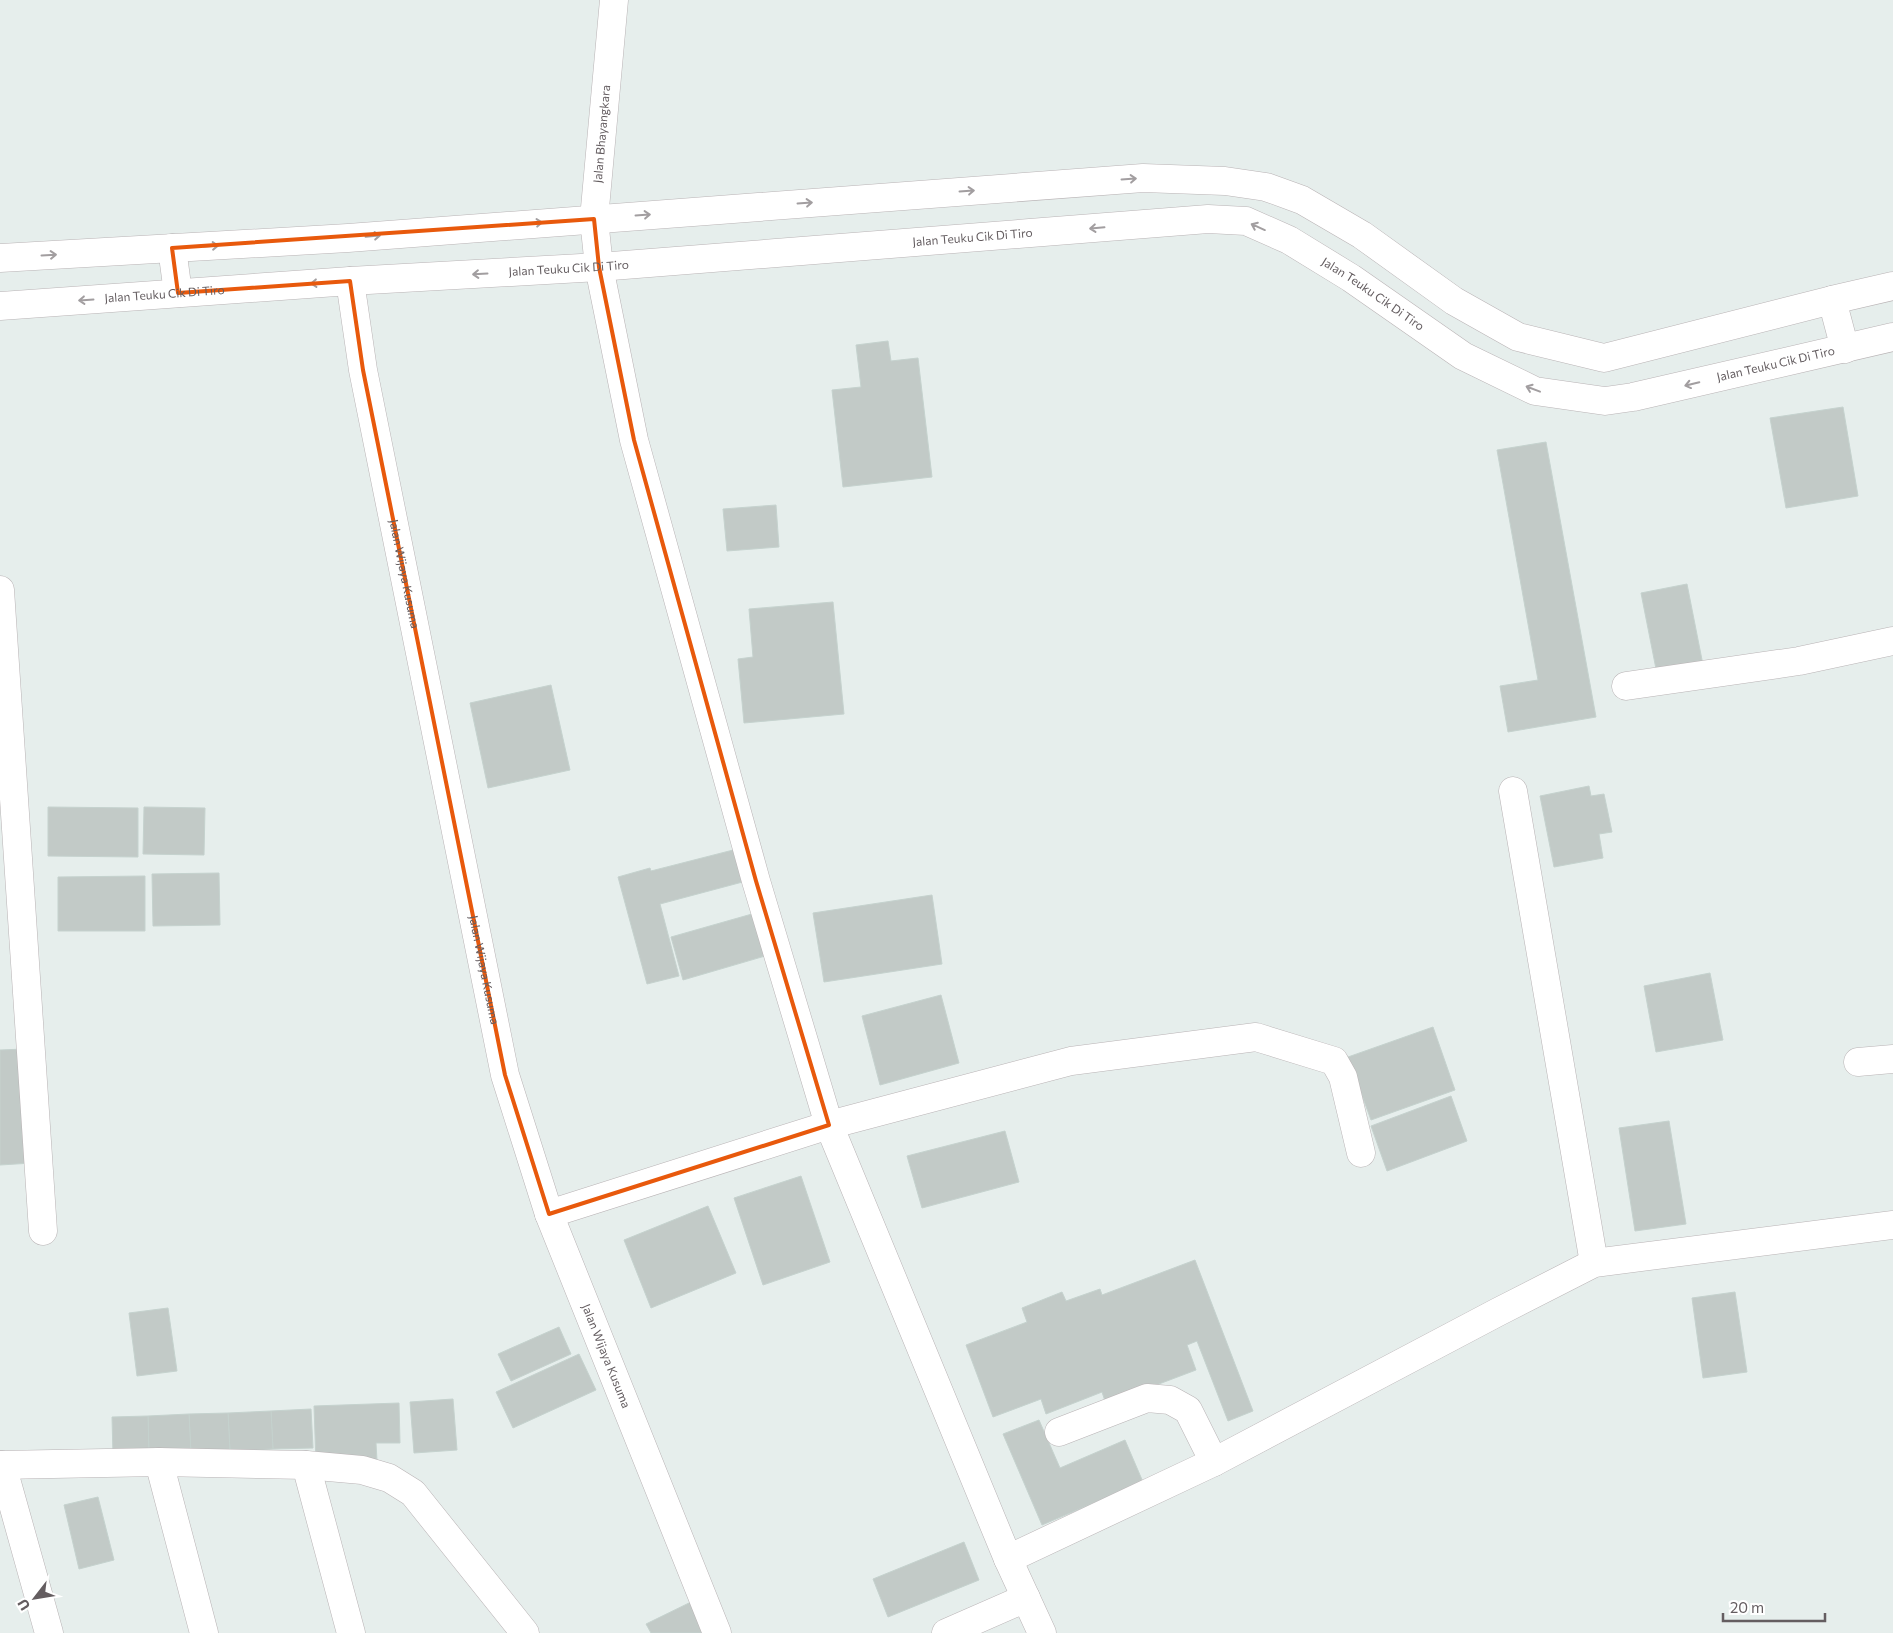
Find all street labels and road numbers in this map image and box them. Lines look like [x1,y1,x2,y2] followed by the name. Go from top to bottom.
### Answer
[590,84,613,184] street label: Jalan Bhayangkara
[912,225,1033,249] street label: Jalan Teuku Cik Di Tiro
[1319,254,1427,333] street label: Jalan Teuku Cik Di Tiro
[508,257,629,279] street label: Jalan Teuku Cik Di Tiro
[104,282,225,306] street label: Jalan Teuku Cik Di Tiro
[1715,343,1836,384] street label: Jalan Teuku Cik Di Tiro
[386,518,423,630] street label: Jalan Wijaya Kusuma
[466,914,503,1026] street label: Jalan Wijaya Kusuma
[579,1302,634,1410] street label: Jalan Wijaya Kusuma

